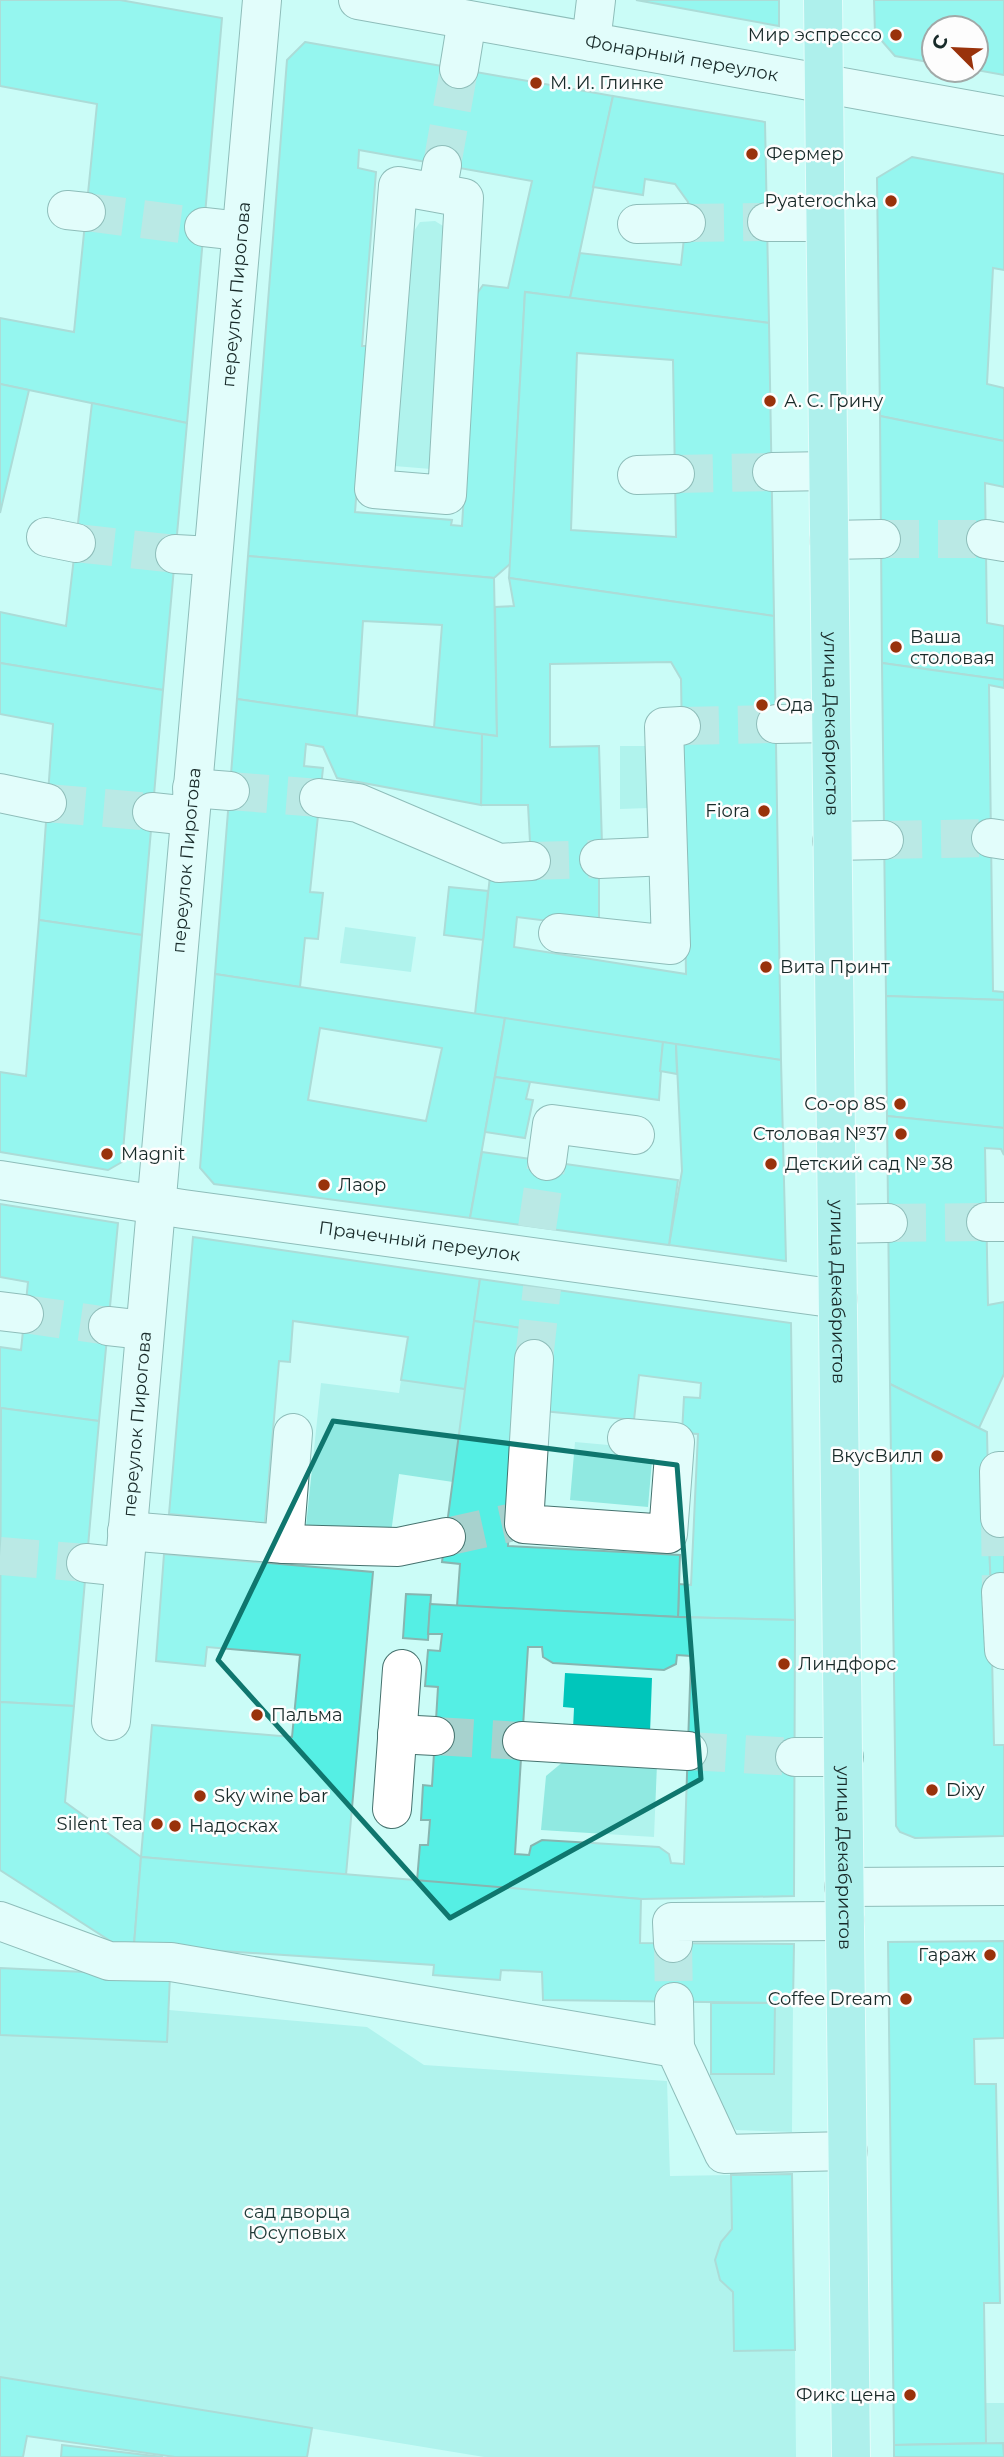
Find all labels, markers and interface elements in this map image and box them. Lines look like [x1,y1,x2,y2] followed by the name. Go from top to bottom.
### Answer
[920,14,990,84] north arrow
[748,24,882,46] place label: Мир эспрессо
[888,27,904,43] marker: Мир эспрессо
[583,30,781,86] street label: Фонарный переулок
[927,31,953,53] text: С
[550,72,664,94] place label: М. И. Глинке
[528,75,544,91] marker: М. И. Глинке
[766,143,844,165] place label: Фермер
[744,146,760,162] marker: Фермер
[765,190,877,212] place label: Pyaterochka
[883,193,899,209] marker: Pyaterochka
[217,201,255,388] street label: переулок Пирогова
[784,390,883,412] place label: А. С. Грину
[762,393,778,409] marker: А. С. Грину
[910,626,995,669] place label: Ваша столовая
[819,631,843,816] street label: улица Декабристов
[888,639,904,655] marker: Ваша столовая
[776,694,813,716] place label: Ода
[754,697,770,713] marker: Ода
[167,767,206,954] street label: переулок Пирогова
[705,800,750,822] place label: Fiora
[756,803,772,819] marker: Fiora
[780,956,890,978] place label: Вита Принт
[758,959,774,975] marker: Вита Принт
[804,1093,886,1115] place label: Co-op 8S
[892,1096,908,1112] marker: Co-op 8S
[753,1123,887,1145] place label: Столовая №37
[893,1126,909,1142] marker: Столовая №37
[121,1143,185,1165] place label: Magnit
[99,1146,115,1162] marker: Magnit
[785,1153,953,1175] place label: Детский сад № 38
[763,1156,779,1172] marker: Детский сад № 38
[338,1174,386,1196] place label: Лаор
[316,1177,332,1193] marker: Лаор
[826,1199,850,1384] street label: улица Декабристов
[317,1217,522,1266] street label: Прачечный переулок
[118,1330,156,1518] street label: переулок Пирогова
[831,1445,923,1467] place label: ВкусВилл
[929,1448,945,1464] marker: ВкусВилл
[798,1653,896,1675] place label: Линдфорс
[776,1656,792,1672] marker: Линдфорс
[271,1704,343,1726] place label: Пальма
[249,1707,265,1723] marker: Пальма
[832,1765,856,1950] street label: улица Декабристов
[946,1779,985,1801] place label: Dixy
[924,1782,940,1798] marker: Dixy
[214,1785,328,1807] place label: Sky wine bar
[192,1788,208,1804] marker: Sky wine bar
[57,1813,143,1835] place label: Silent Tea
[189,1815,278,1837] place label: Надосках
[149,1816,165,1832] marker: Silent Tea
[167,1818,183,1834] marker: Надосках
[918,1944,976,1966] place label: Гараж
[982,1947,998,1963] marker: Гараж
[768,1988,892,2010] place label: Coffee Dream
[898,1991,914,2007] marker: Coffee Dream
[244,2201,350,2244] park label: сад дворца Юсуповых
[796,2384,896,2406] place label: Фикс цена
[902,2387,918,2403] marker: Фикс цена

